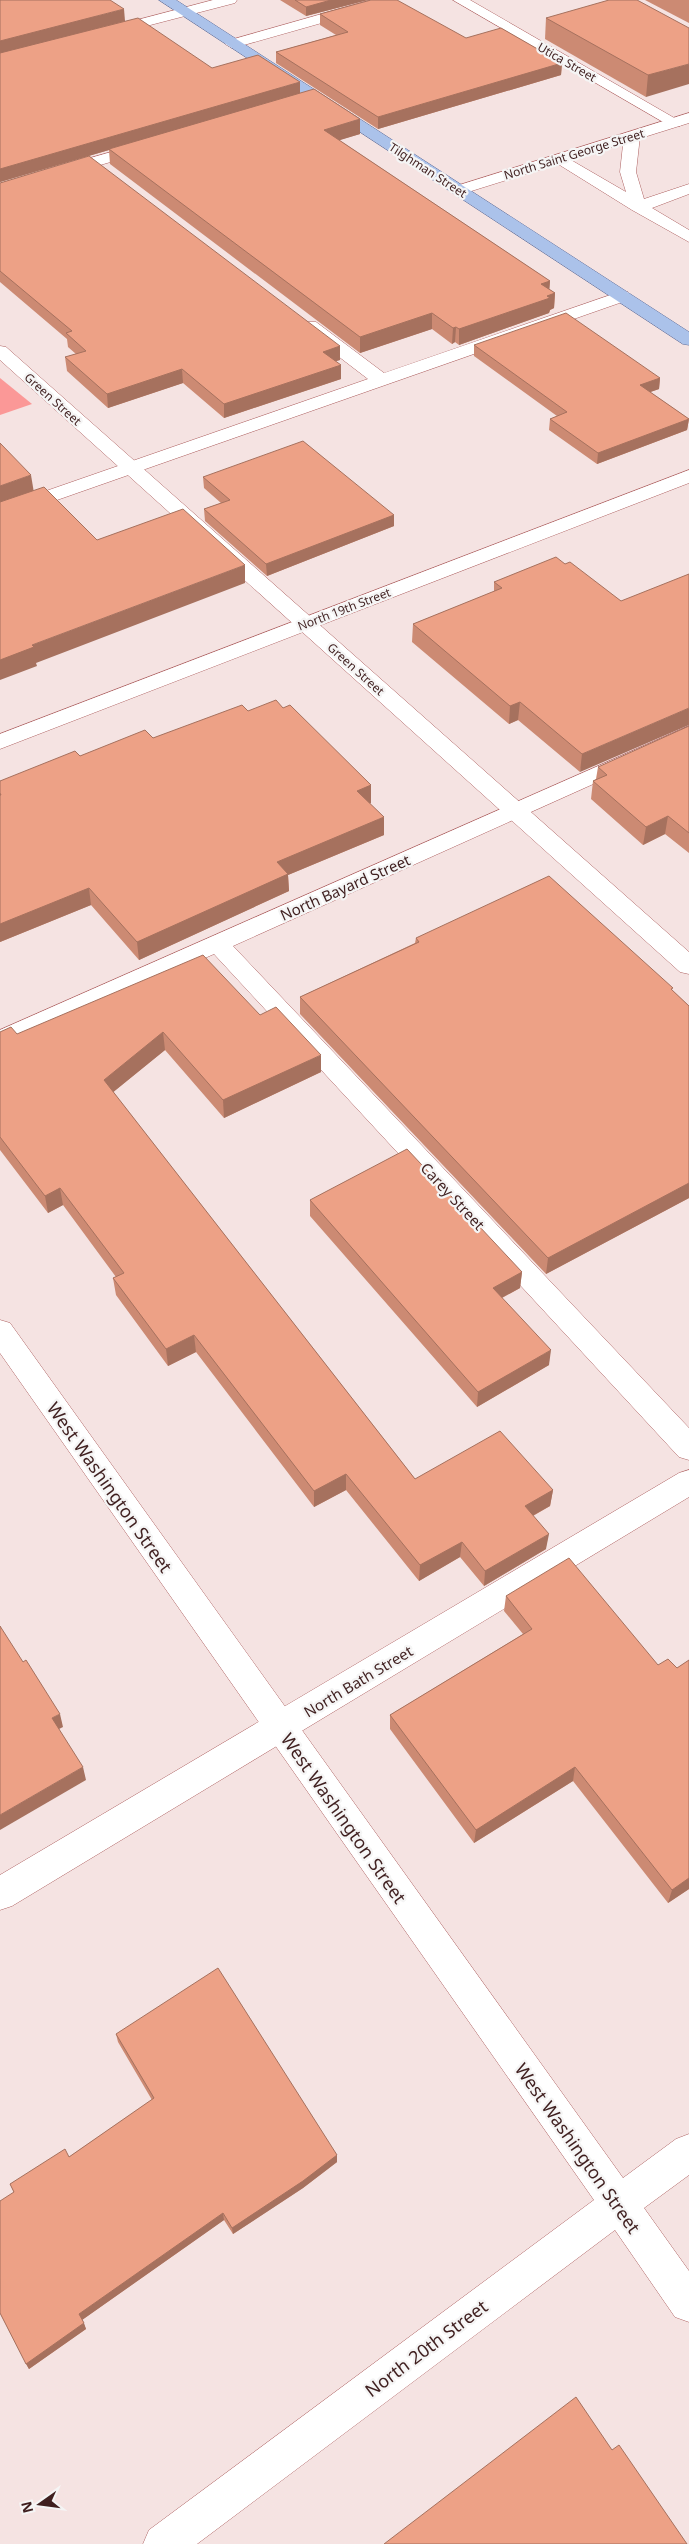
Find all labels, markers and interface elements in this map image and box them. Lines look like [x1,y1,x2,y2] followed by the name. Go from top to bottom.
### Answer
[534,38,600,86] street label: Utica Street
[502,124,647,183] street label: North Saint George Street
[386,138,471,202] street label: Tilghman Street
[21,369,86,430] street label: Green Street
[295,583,394,635] street label: North 19th Street
[324,639,389,700] street label: Green Street
[277,849,414,925] street label: North Bayard Street
[417,1158,490,1234] street label: Carey Street
[42,1397,178,1577] street label: West Washington Street
[300,1640,417,1721] street label: North Bath Street
[276,1728,412,1908] street label: West Washington Street
[510,2058,646,2238] street label: West Washington Street
[360,2294,492,2402] street label: North 20th Street
[15,2479,65,2529] north arrow
[16,2499,37,2515] text: N

